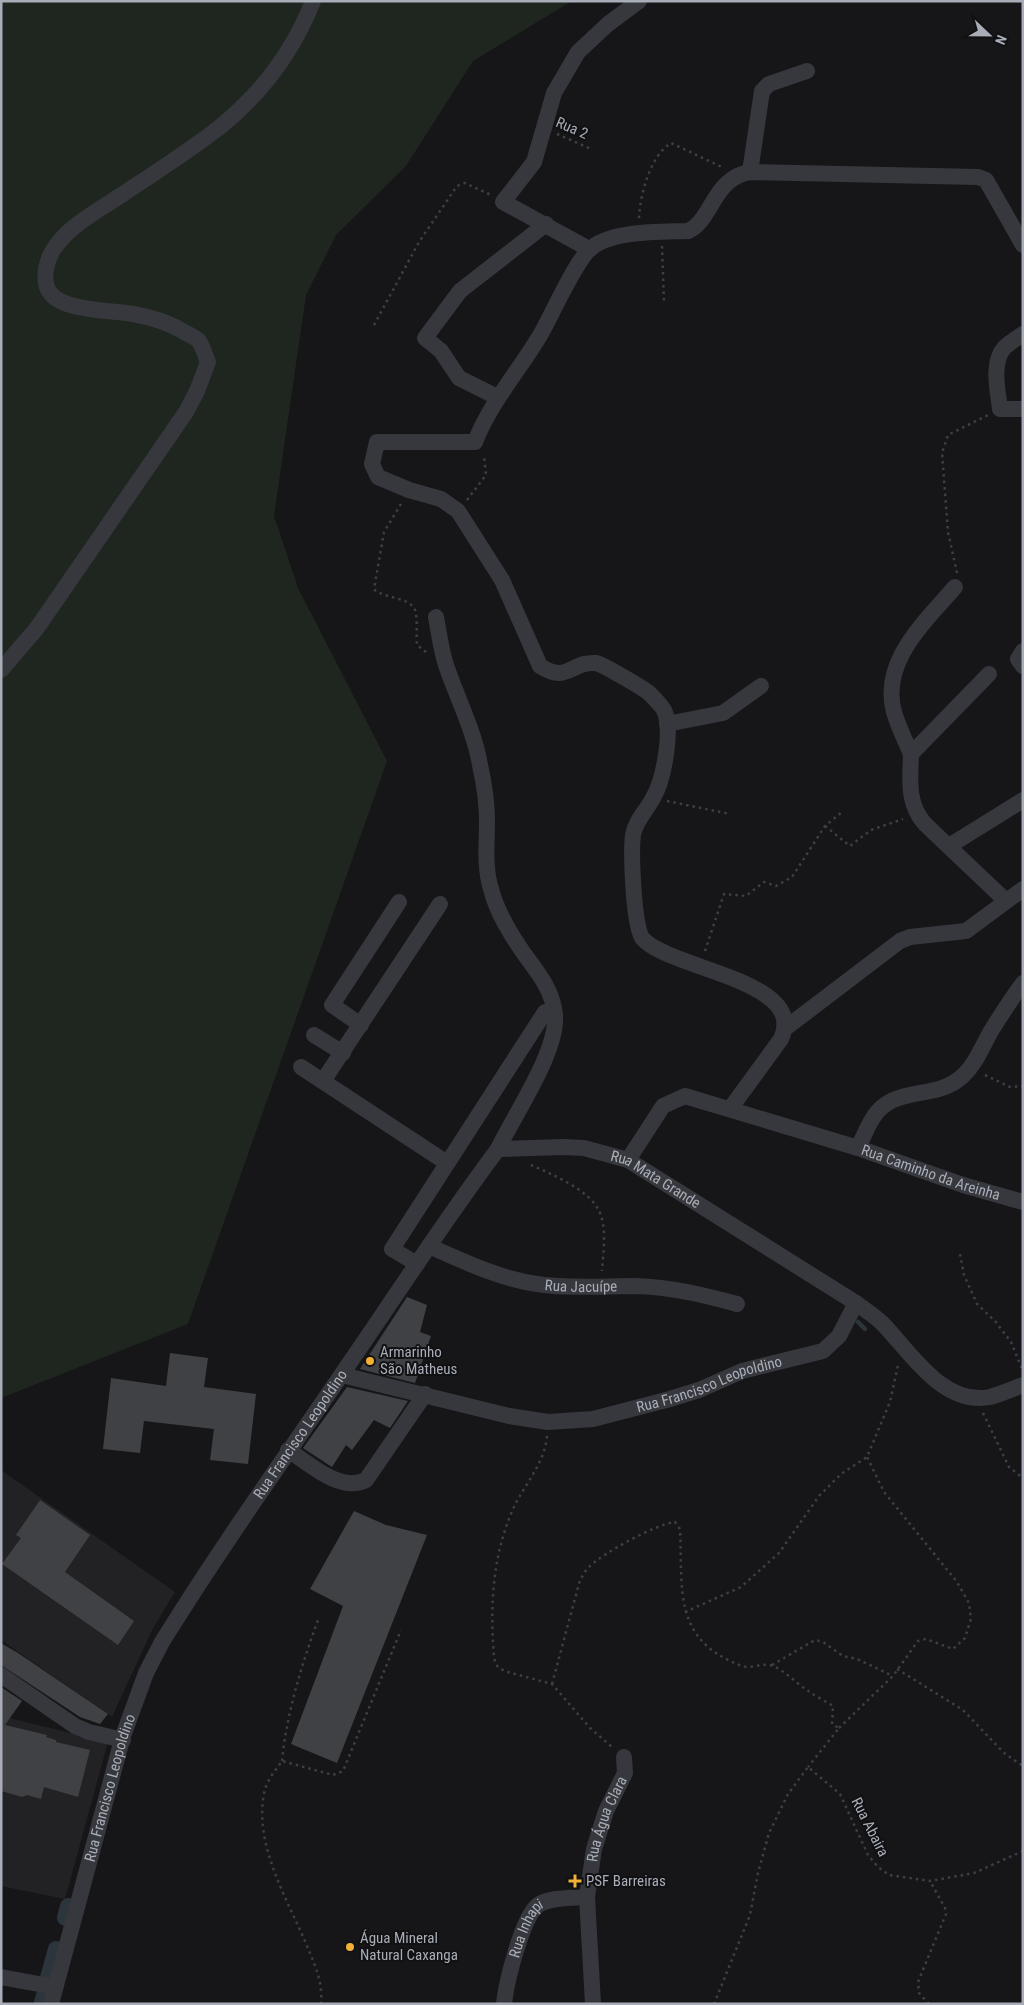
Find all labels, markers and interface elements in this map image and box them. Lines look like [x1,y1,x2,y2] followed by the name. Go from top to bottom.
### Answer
[964,10,1014,60] north arrow
[992,33,1010,47] text: N
[553,113,591,143] street label: Rua 2
[859,1141,1002,1204] street label: Rua Caminho da Areinha
[609,1147,704,1212] street label: Rua Mata Grande
[544,1276,617,1296] street label: Rua Jacuípe
[380,1343,457,1378] place label: Armarinho São Matheus
[634,1352,784,1416] street label: Rua Francisco Leopoldino
[364,1355,376,1367] marker: Armarinho São Matheus
[250,1366,351,1502] street label: Rua Francisco Leopoldino
[81,1712,139,1864] street label: Rua Francisco Leopoldino
[583,1773,631,1863] street label: Rua Água Clara
[847,1794,893,1860] street label: Rua Abaira
[586,1872,666,1890] place label: PSF Barreiras
[568,1874,582,1888] marker: PSF Barreiras
[505,1895,546,1960] street label: Rua Inhapi
[360,1929,458,1964] place label: Água Mineral Natural Caxanga
[344,1941,356,1953] marker: Água Mineral Natural Caxanga

